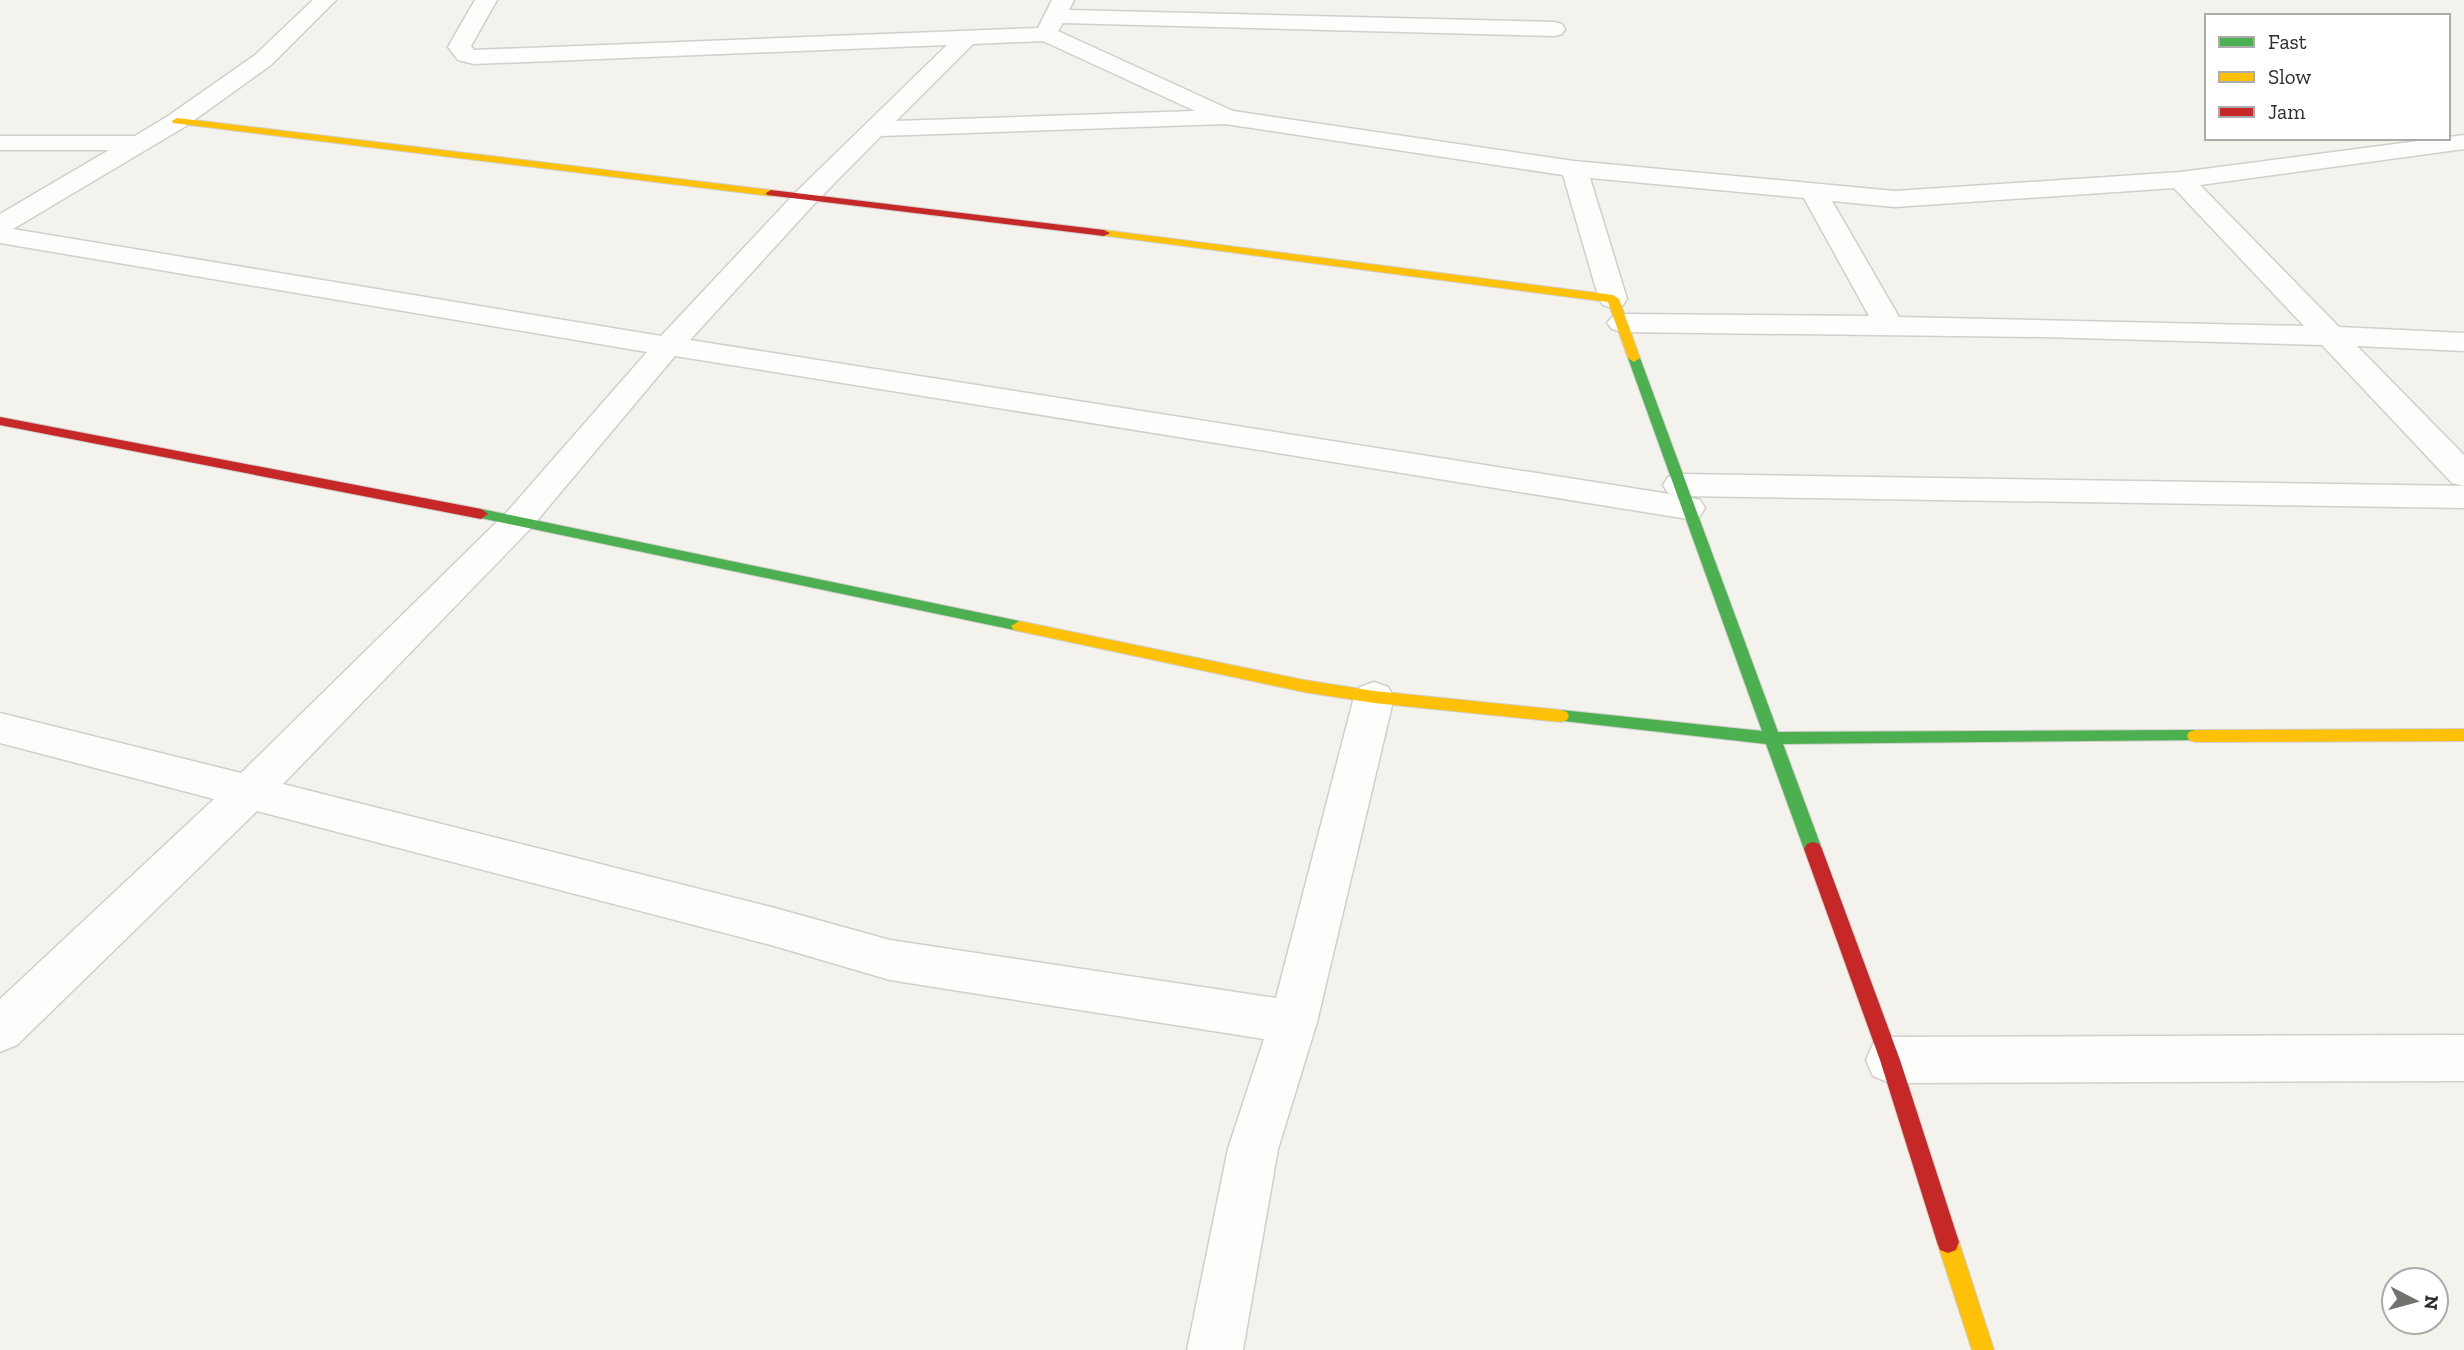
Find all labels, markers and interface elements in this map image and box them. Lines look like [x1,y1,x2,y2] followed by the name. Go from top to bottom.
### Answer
[2205,14,2450,140] legend
[2268,29,2307,54] text: Fast
[2268,64,2311,89] text: Slow
[2268,99,2305,124] text: Jam
[2380,1266,2450,1336] north arrow
[2419,1294,2444,1311] text: N

